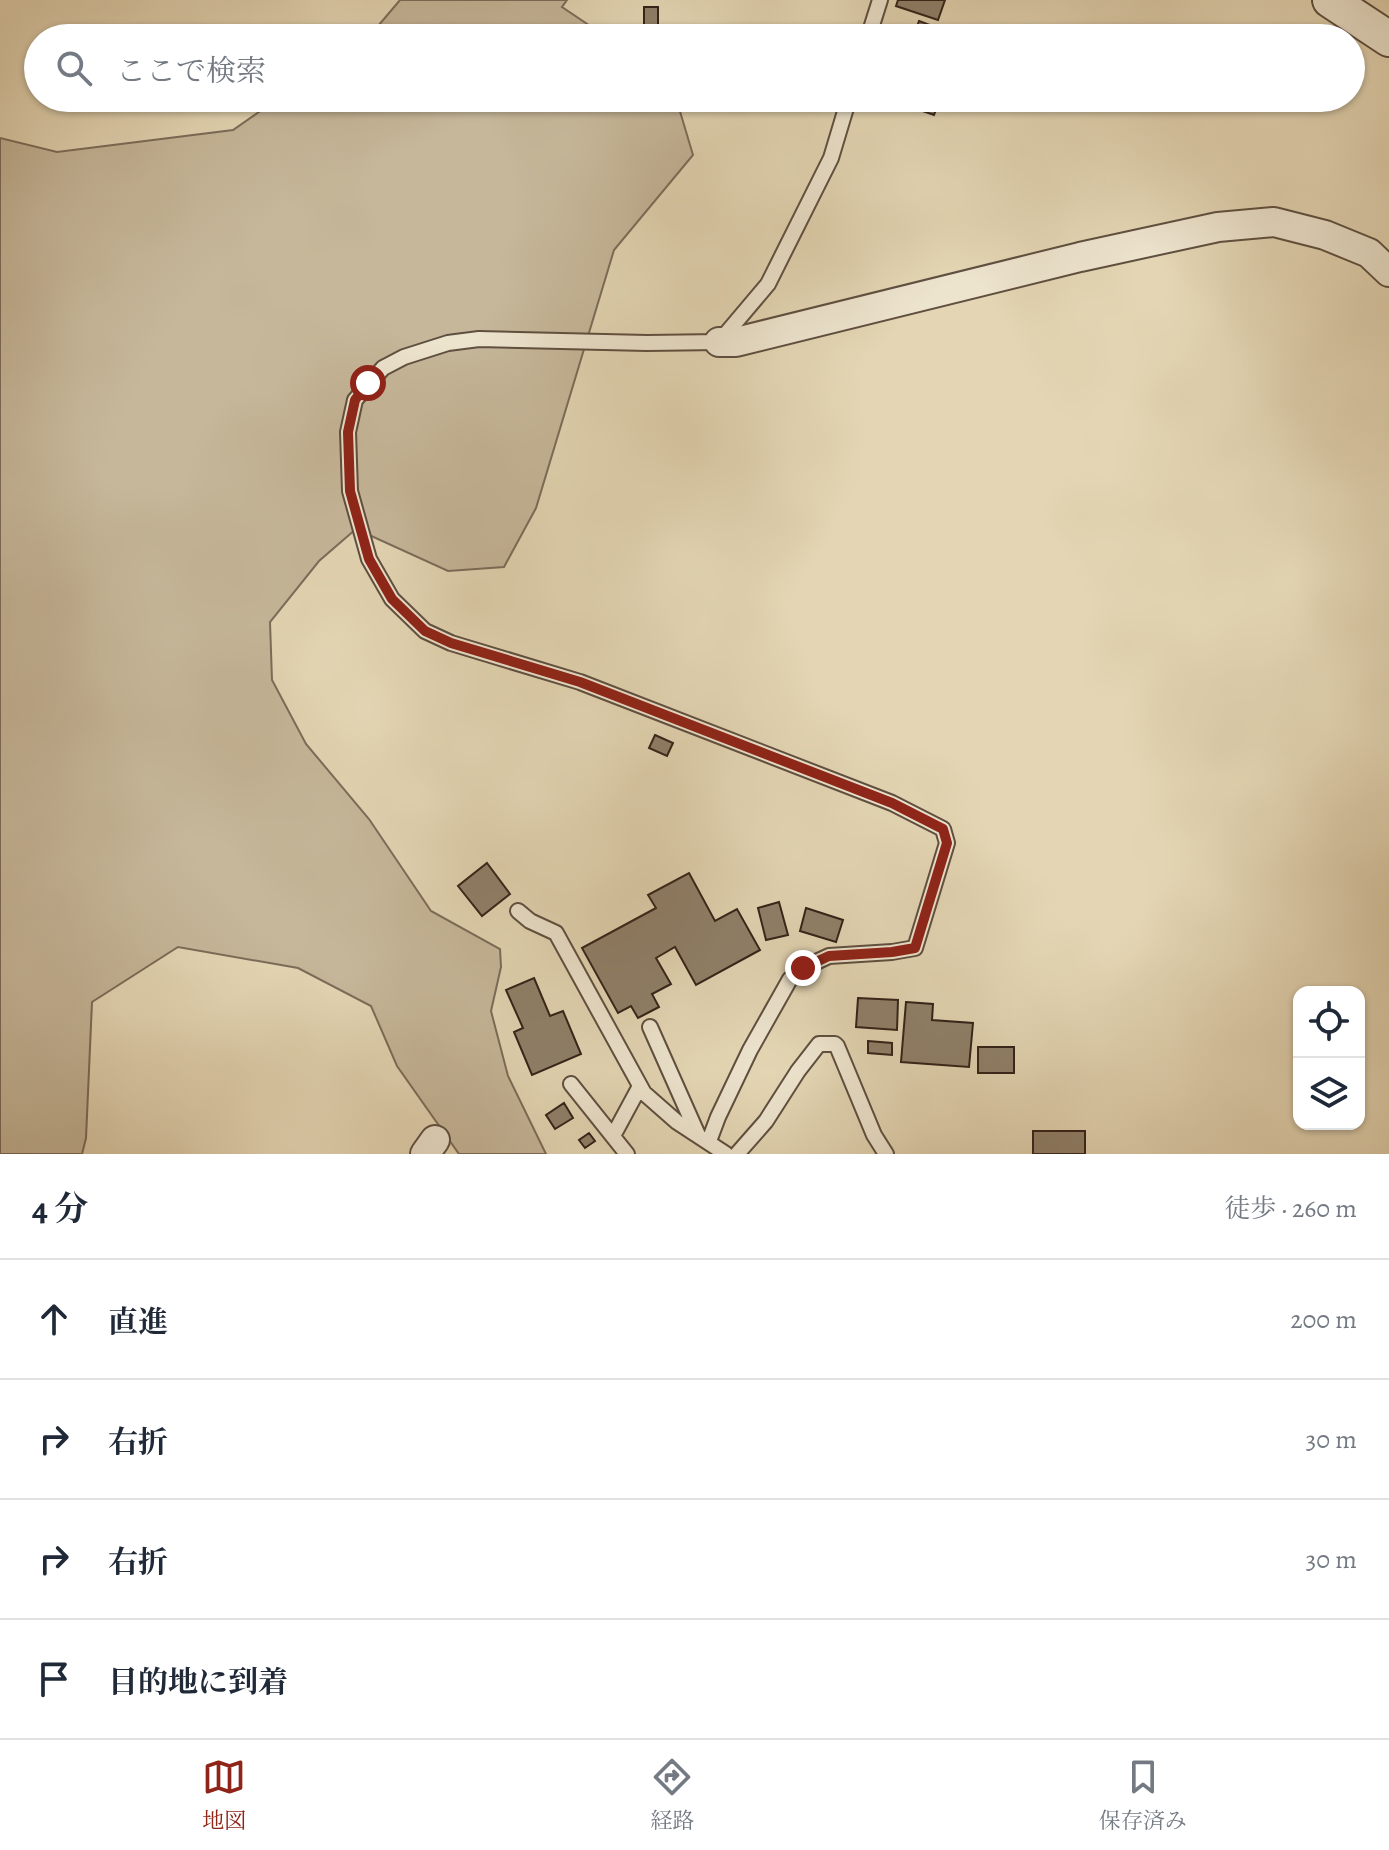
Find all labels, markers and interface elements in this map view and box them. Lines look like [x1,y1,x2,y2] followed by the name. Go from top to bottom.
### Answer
[24,24,1365,112] search box
[52,46,96,90] icon: search
[116,51,266,91] text: ここで検索
[350,365,386,401] route start
[785,950,821,986] route end
[1293,986,1365,1130] map controls
[1293,986,1365,1058] button: locate
[1293,1058,1365,1130] button: layers
[32,1185,88,1232] text: 4 分
[1225,1191,1357,1226] text: 徒歩 · 260 m
[32,1297,76,1341] icon: ahead
[108,1302,168,1342] text: 直進
[1290,1302,1357,1337] text: 200 m
[32,1417,76,1461] icon: right
[108,1422,168,1462] text: 右折
[1306,1422,1357,1457] text: 30 m
[32,1537,76,1581] icon: right
[108,1542,168,1582] text: 右折
[1306,1542,1357,1577] text: 30 m
[32,1657,76,1701] icon: arrive
[108,1662,288,1702] text: 目的地に到着
[202,1755,246,1836] tab: 地図
[650,1755,695,1836] tab: 経路
[1099,1755,1187,1836] tab: 保存済み

